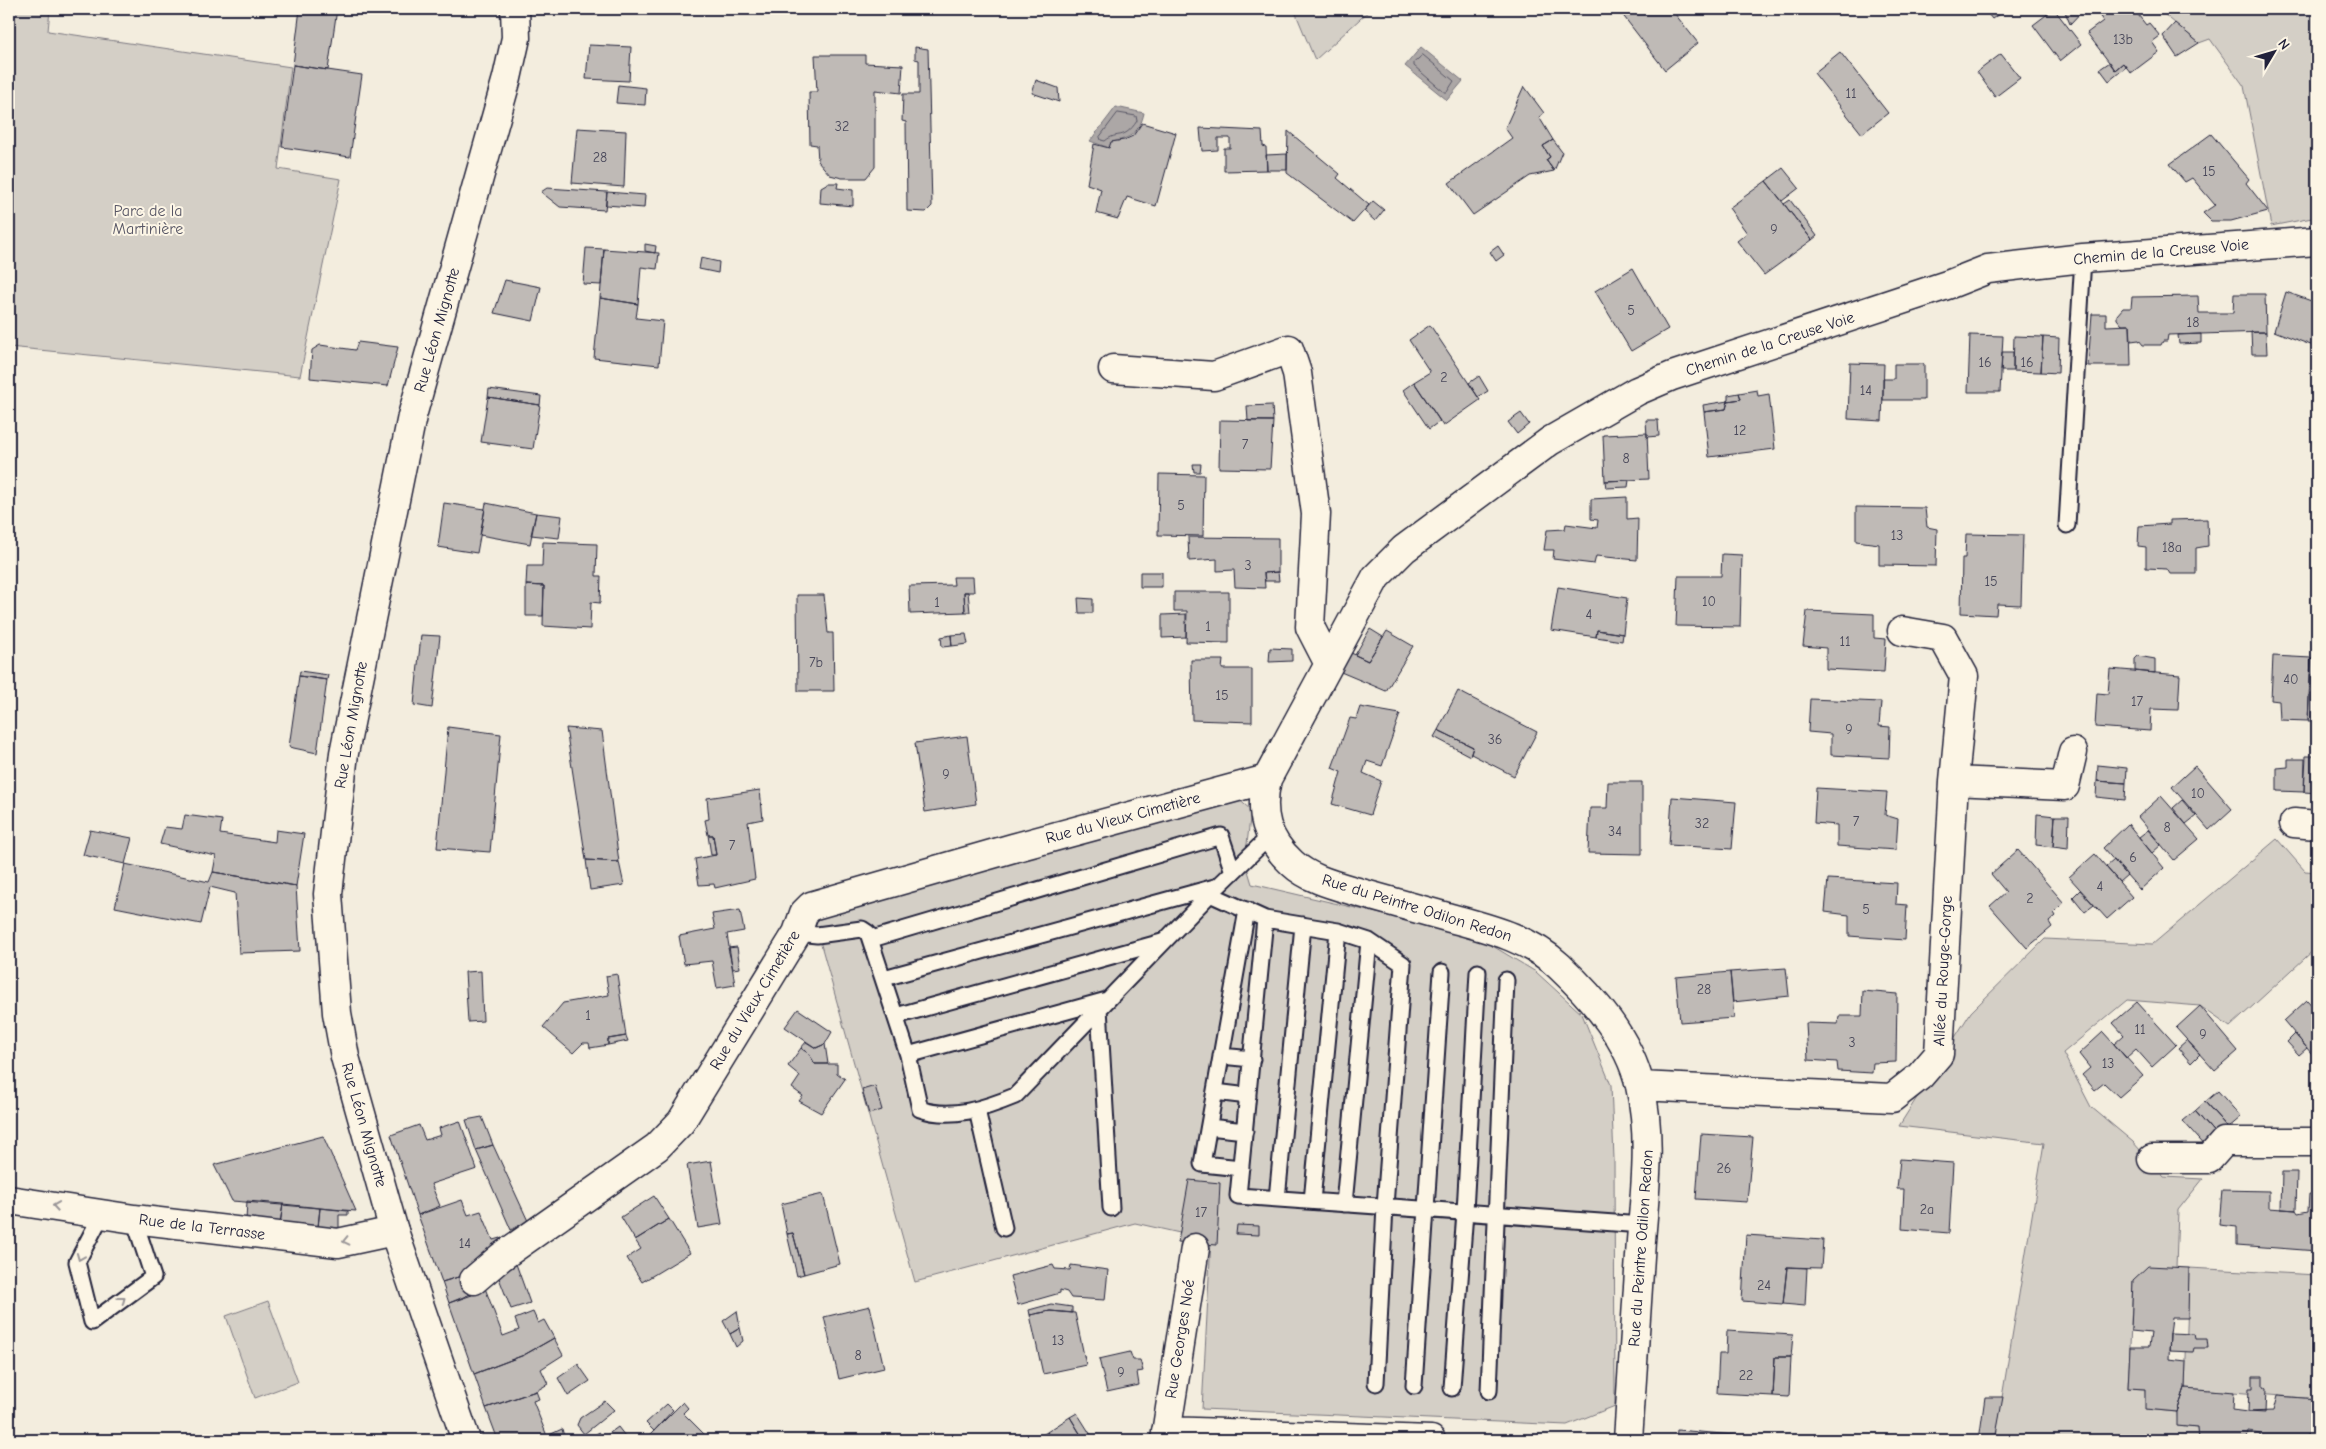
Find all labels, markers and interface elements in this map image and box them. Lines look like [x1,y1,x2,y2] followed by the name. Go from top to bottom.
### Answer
[2248,28,2298,78] north arrow
[2113,31,2133,48] house number: 13b
[2274,35,2293,53] text: N
[1845,85,1857,102] house number: 11
[835,118,849,135] house number: 32
[593,149,607,166] house number: 28
[2202,163,2216,180] house number: 15
[113,202,183,238] park label: Parc de la Martinière
[1770,221,1778,238] house number: 9
[2072,235,2250,269] street label: Chemin de la Creuse Voie
[411,266,463,394] street label: Rue Léon Mignotte
[1627,302,1635,319] house number: 5
[1683,308,1857,380] street label: Chemin de la Creuse Voie
[2187,314,2199,331] house number: 18
[1978,354,1992,371] house number: 16
[2020,354,2034,371] house number: 16
[1440,369,1448,386] house number: 2
[1860,382,1872,399] house number: 14
[1734,422,1746,439] house number: 12
[1242,436,1249,453] house number: 7
[1622,450,1630,467] house number: 8
[1177,497,1185,514] house number: 5
[1891,527,1903,544] house number: 13
[2162,539,2182,556] house number: 18a
[1244,557,1252,574] house number: 3
[1984,573,1998,590] house number: 15
[1702,593,1716,610] house number: 10
[934,594,940,611] house number: 1
[1586,606,1593,623] house number: 4
[1205,618,1211,635] house number: 1
[1839,633,1851,650] house number: 11
[809,654,823,671] house number: 7b
[331,660,371,790] street label: Rue Léon Mignotte
[2283,671,2299,688] house number: 40
[1215,687,1229,704] house number: 15
[2131,693,2143,710] house number: 17
[1845,721,1853,738] house number: 9
[1488,731,1502,748] house number: 36
[942,766,950,783] house number: 9
[2191,785,2205,802] house number: 10
[1044,789,1202,847] street label: Rue du Vieux Cimetière
[1853,813,1860,830] house number: 7
[1695,815,1709,832] house number: 32
[2163,819,2171,836] house number: 8
[1608,823,1622,840] house number: 34
[729,837,736,854] house number: 7
[2129,849,2137,866] house number: 6
[1320,871,1514,945] street label: Rue du Peintre Odilon Redon
[2097,878,2104,895] house number: 4
[2026,890,2034,907] house number: 2
[1930,895,1956,1047] street label: Allée du Rouge-Gorge
[1862,901,1870,918] house number: 5
[706,927,804,1073] street label: Rue du Vieux Cimetière
[1697,981,1711,998] house number: 28
[585,1007,591,1024] house number: 1
[2134,1021,2146,1038] house number: 11
[2199,1026,2207,1043] house number: 9
[1848,1034,1856,1051] house number: 3
[2102,1055,2114,1072] house number: 13
[338,1061,390,1189] street label: Rue Léon Mignotte
[1625,1149,1657,1347] street label: Rue du Peintre Odilon Redon
[1717,1160,1731,1177] house number: 26
[51,1201,59,1212] one-way arrow
[1920,1201,1934,1218] house number: 2a
[1195,1204,1207,1221] house number: 17
[138,1210,266,1244] street label: Rue de la Terrasse
[342,1235,351,1246] one-way arrow
[459,1235,471,1252] house number: 14
[76,1252,87,1261] one-way arrow
[1757,1277,1771,1294] house number: 24
[1162,1278,1198,1400] street label: Rue Georges Noé
[116,1297,125,1305] one-way arrow
[1052,1332,1064,1349] house number: 13
[854,1347,862,1364] house number: 8
[1117,1364,1125,1381] house number: 9
[1739,1367,1753,1384] house number: 22

